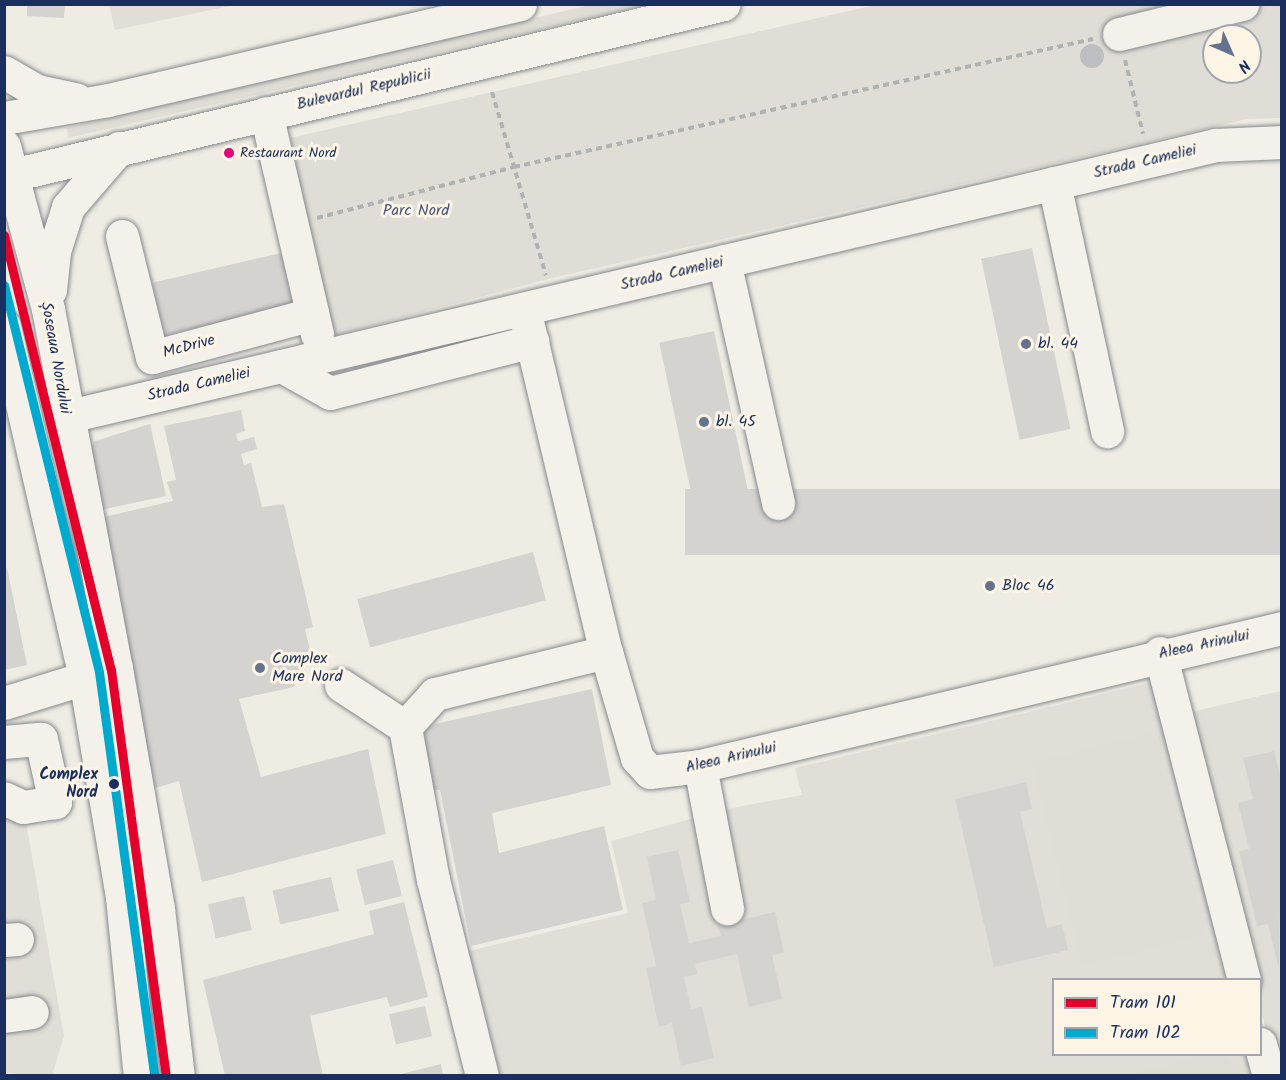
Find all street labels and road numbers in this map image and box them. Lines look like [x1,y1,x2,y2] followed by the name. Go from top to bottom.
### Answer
[295,65,433,115] street label: Bulevardul Republicii
[1092,141,1198,183] street label: Strada Cameliei
[619,253,725,295] street label: Strada Cameliei
[36,300,74,416] street label: Șoseaua Nordului
[161,331,217,363] street label: McDrive
[146,364,252,406] street label: Strada Cameliei
[1157,626,1251,664] street label: Aleea Arinului
[684,738,778,778] street label: Aleea Arinului

